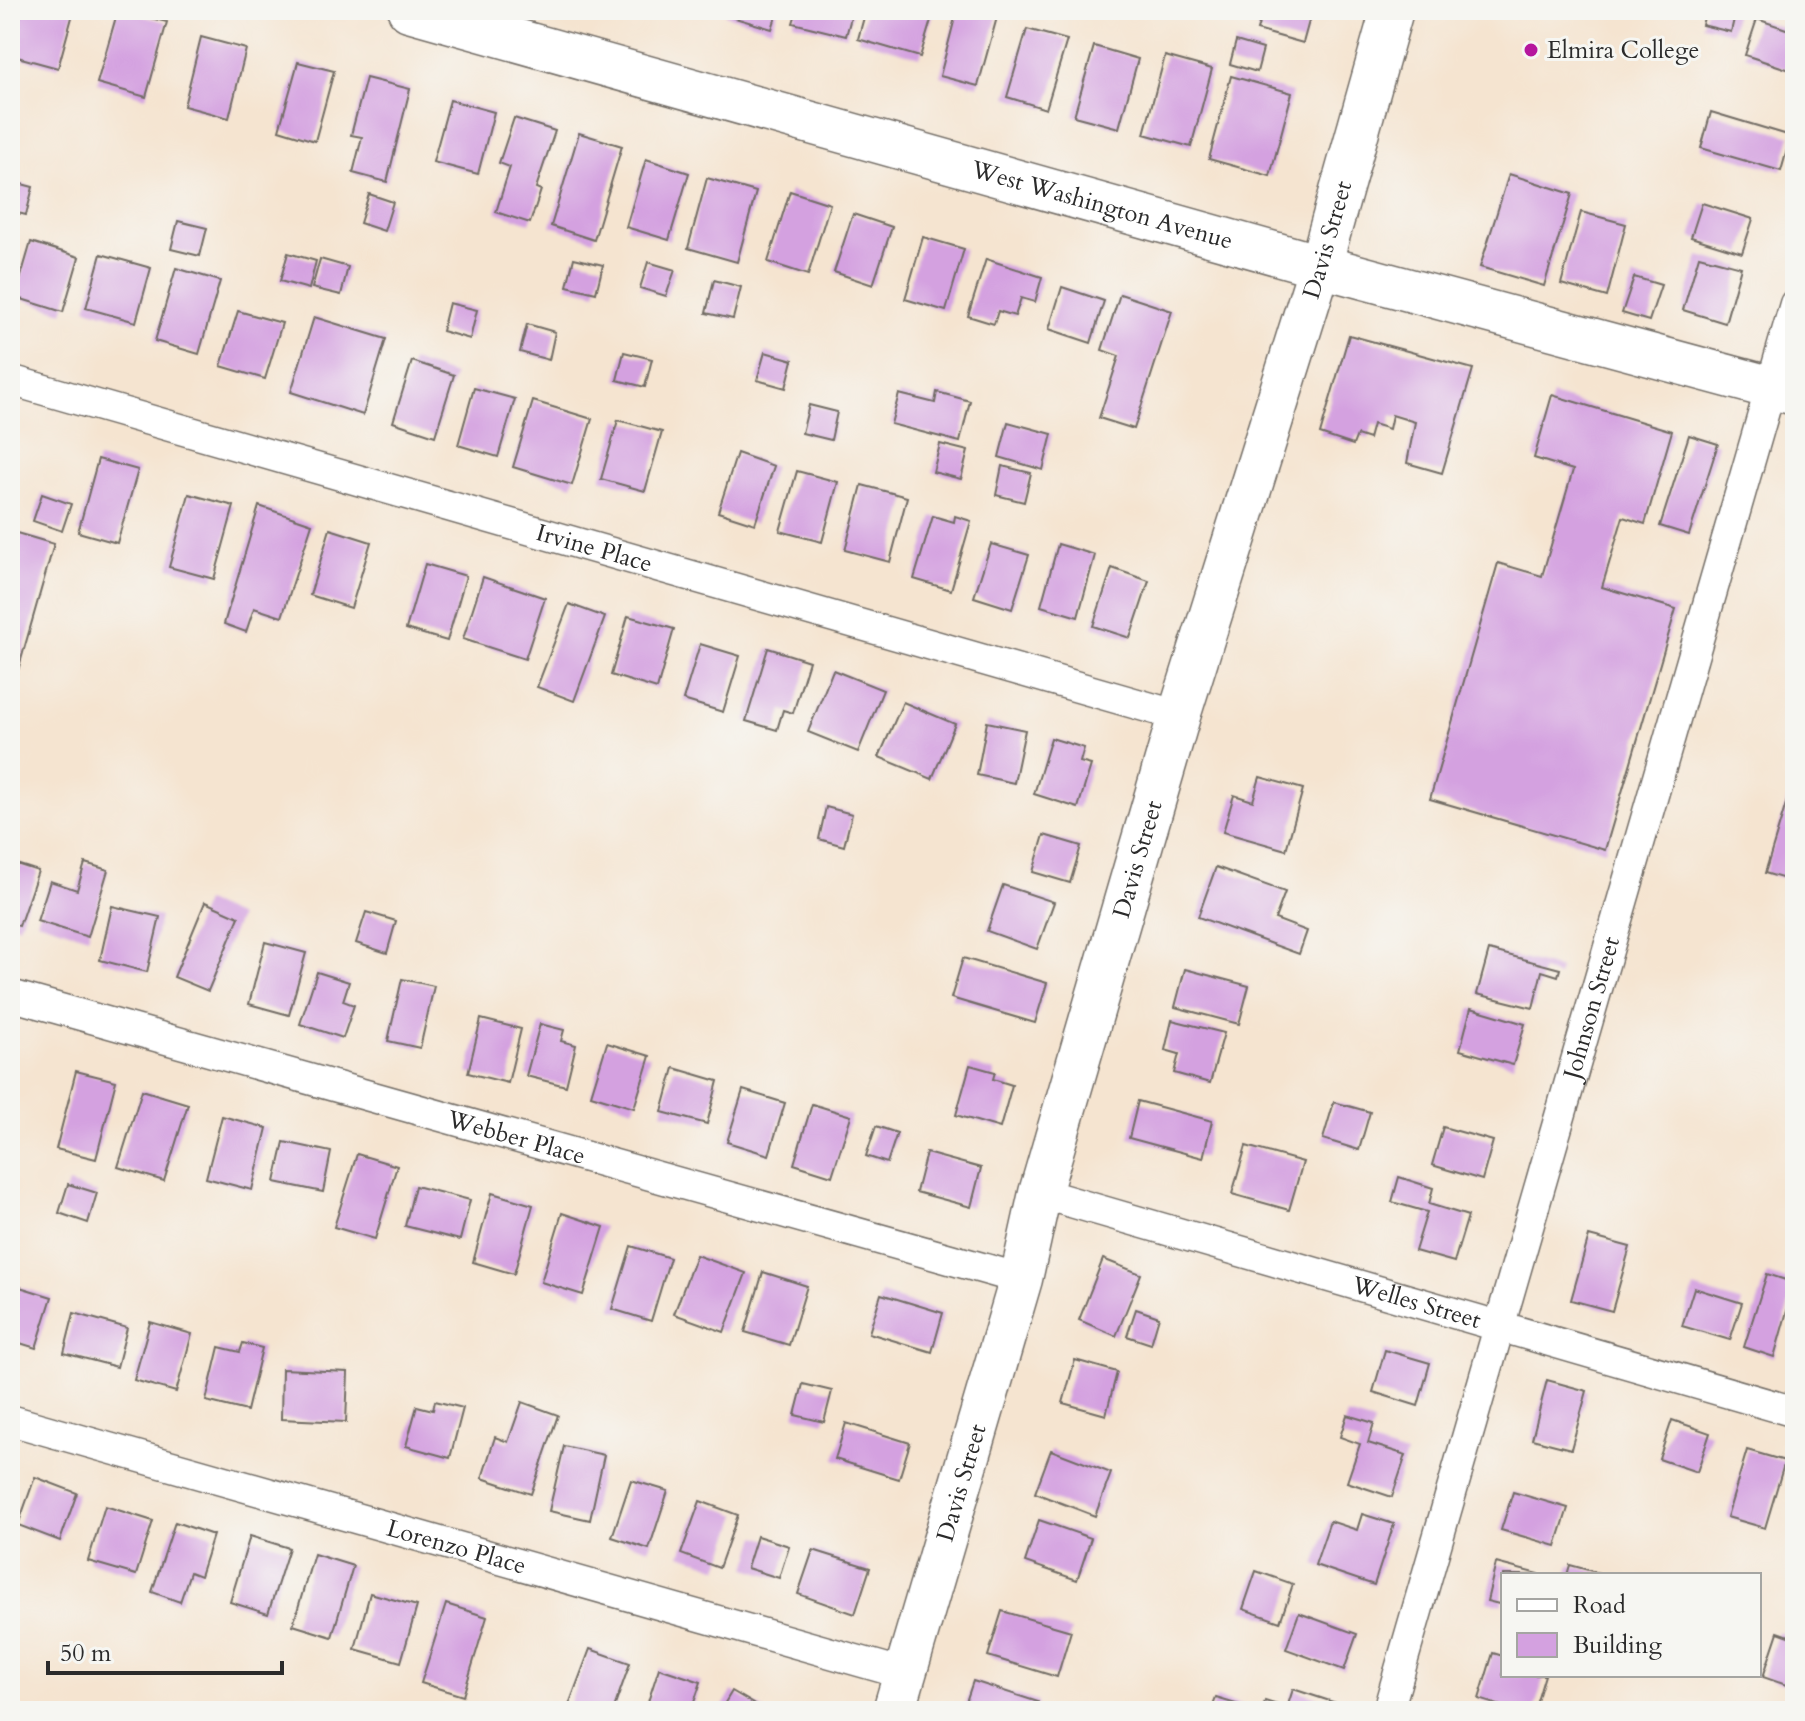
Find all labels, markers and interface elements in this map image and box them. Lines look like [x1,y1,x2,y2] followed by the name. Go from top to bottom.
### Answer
[1547,34,1699,67] place label: Elmira College
[1522,41,1540,59] marker: Elmira College
[967,152,1237,257] street label: West Washington Avenue
[1294,177,1360,303] street label: Davis Street
[532,516,656,580] street label: Irvine Place
[1104,796,1170,922] street label: Davis Street
[1554,932,1628,1086] street label: Johnson Street
[443,1102,589,1172] street label: Webber Place
[1347,1268,1485,1337] street label: Welles Street
[928,1420,994,1545] street label: Davis Street
[383,1511,530,1582] street label: Lorenzo Place
[1501,1573,1761,1677] legend
[1573,1589,1626,1622] text: Road
[48,1625,282,1675] scale bar
[1573,1629,1663,1662] text: Building
[60,1637,112,1670] text: 50 m

